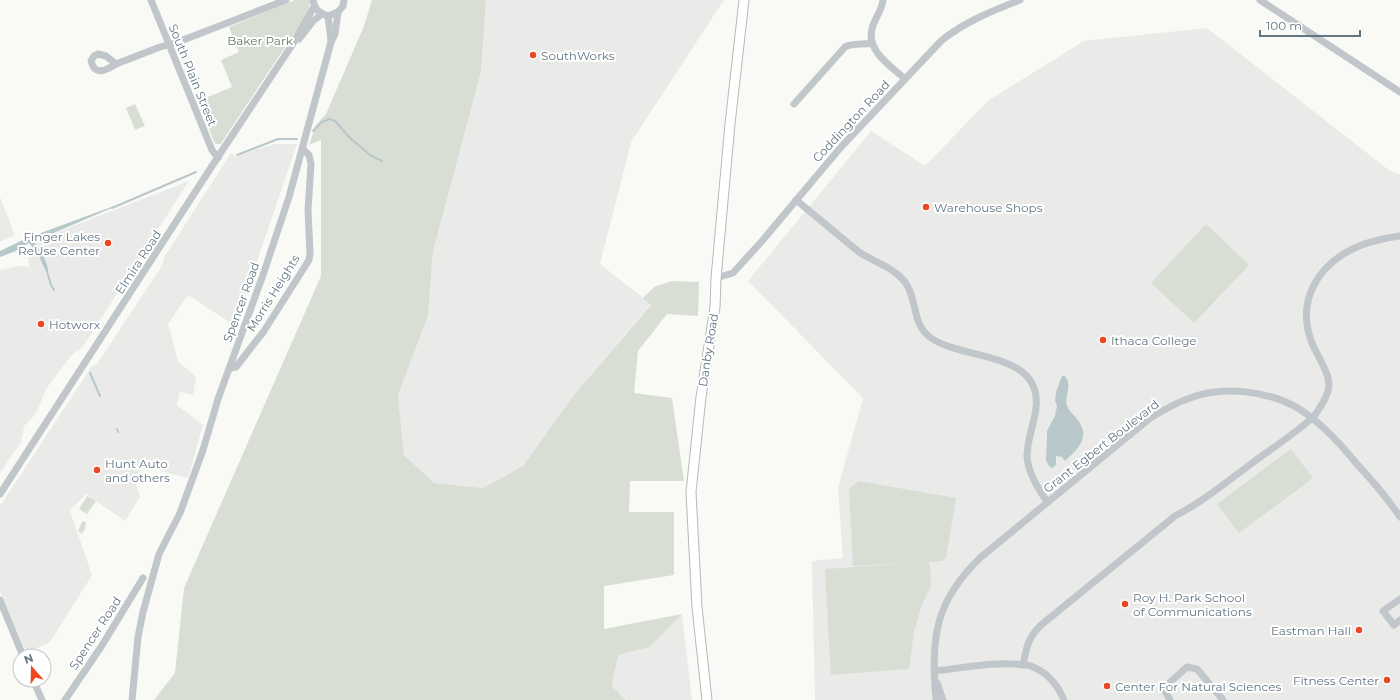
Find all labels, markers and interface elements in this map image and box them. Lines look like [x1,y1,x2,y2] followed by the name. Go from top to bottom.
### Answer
[1260,12,1360,38] scale bar
[1266,18,1302,33] text: 100 m
[166,22,220,128] street label: South Plain Street
[227,33,294,48] park label: Baker Park
[541,48,615,63] place label: SouthWorks
[528,50,538,60] marker: SouthWorks
[809,77,893,165] street label: Coddington Road
[934,200,1043,215] place label: Warehouse Shops
[921,202,931,212] marker: Warehouse Shops
[112,227,164,297] street label: Elmira Road
[18,229,100,258] place label: Finger Lakes ReUse Center
[103,238,113,248] marker: Finger Lakes ReUse Center
[243,252,303,334] street label: Morris Heights
[220,260,262,344] street label: Spencer Road
[695,312,721,388] street label: Danby Road
[49,317,101,332] place label: Hotworx
[36,319,46,329] marker: Hotworx
[1111,333,1197,348] place label: Ithaca College
[1098,335,1108,345] marker: Ithaca College
[1040,396,1162,496] street label: Grant Egbert Boulevard
[105,456,170,485] place label: Hunt Auto and others
[92,465,102,475] marker: Hunt Auto and others
[1133,590,1252,619] place label: Roy H. Park School of Communications
[66,594,124,672] street label: Spencer Road
[1120,599,1130,609] marker: Roy H. Park School of Communications
[1271,623,1351,638] place label: Eastman Hall
[1354,625,1364,635] marker: Eastman Hall
[12,648,52,688] north arrow
[22,651,35,667] text: N
[1293,673,1379,688] place label: Fitness Center
[1382,675,1392,685] marker: Fitness Center
[1115,679,1281,694] place label: Center For Natural Sciences
[1102,681,1112,691] marker: Center For Natural Sciences

